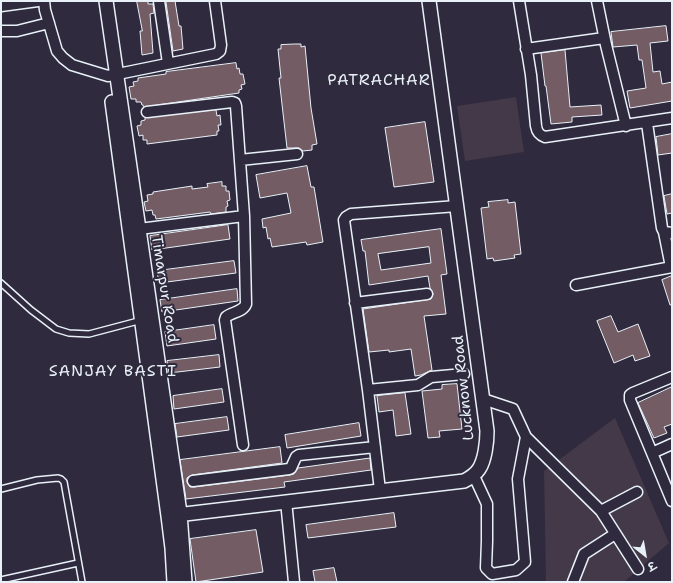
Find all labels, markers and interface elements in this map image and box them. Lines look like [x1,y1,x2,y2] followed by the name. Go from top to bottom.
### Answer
[327,71,431,91] district label: PATRACHAR
[147,234,181,344] street label: Timarpur Road
[450,335,478,441] street label: Lucknow Road
[49,362,177,382] district label: SANJAY BASTI
[625,535,665,575] north arrow
[644,557,658,574] text: उ

